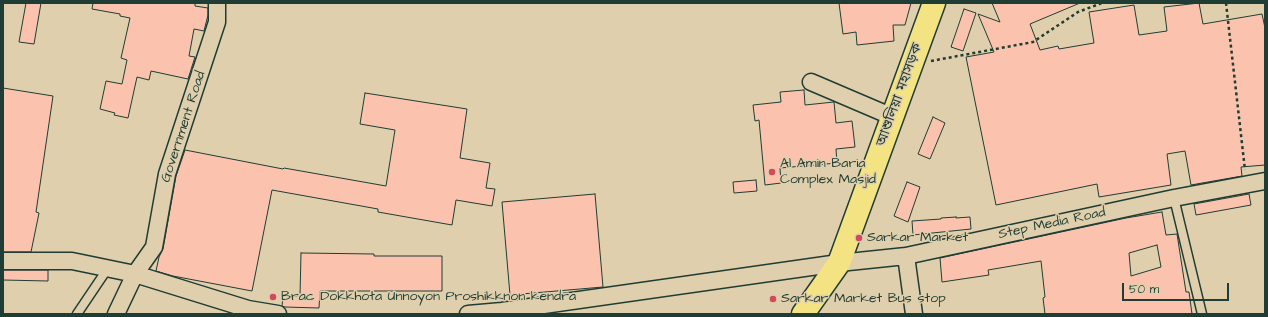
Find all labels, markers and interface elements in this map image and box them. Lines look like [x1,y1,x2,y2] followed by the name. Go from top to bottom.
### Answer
[874,41,926,149] street label: আশুলিয়া মহাসড়ক
[158,69,210,185] street label: Government Road
[780,156,876,188] place label: Al Amin Baria Complex Masjid
[767,167,777,177] marker: Al Amin Baria Complex Masjid
[997,204,1107,244] street label: Step Media Road
[867,230,968,246] place label: Sarkar Market
[854,233,864,243] marker: Sarkar Market
[1124,275,1231,301] scale bar
[1129,281,1159,298] text: 50 m
[281,289,576,305] place label: Brac Dokkhota Unnoyon Proshikknon kendra
[781,291,946,307] place label: Sarkar Market Bus stop
[268,292,278,302] marker: Brac Dokkhota Unnoyon Proshikknon kendra
[768,294,778,304] marker: Sarkar Market Bus stop

